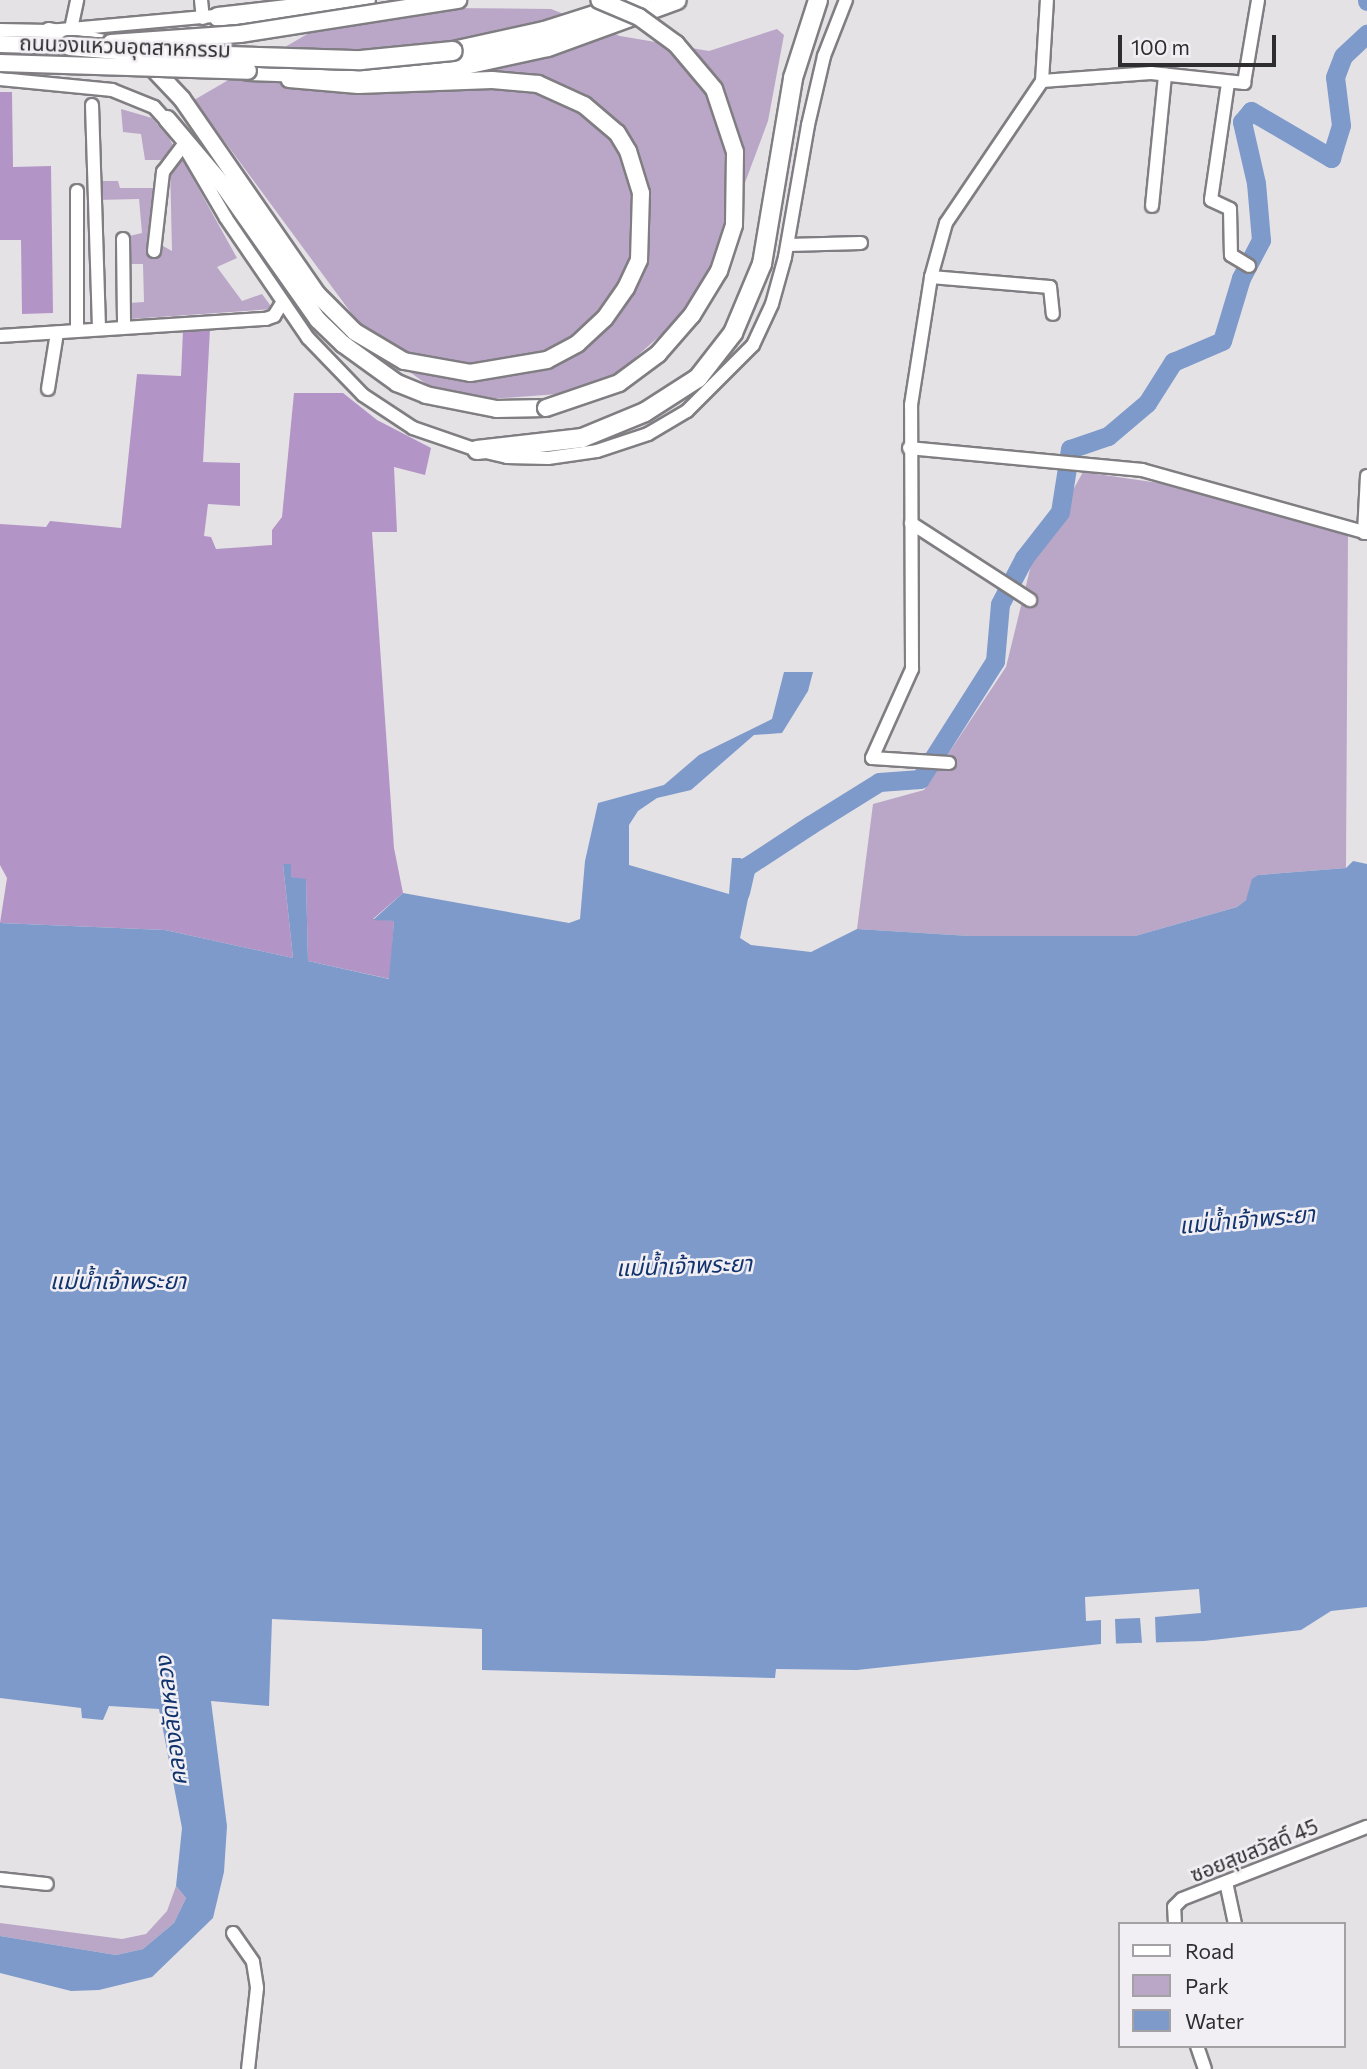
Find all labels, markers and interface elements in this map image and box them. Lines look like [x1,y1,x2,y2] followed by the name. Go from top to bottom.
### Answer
[1122,21,1280,65] scale bar
[19,30,231,62] street label: ถนนวงแหวนอุตสาหกรรม
[1131,34,1190,59] text: 100 m
[1178,1199,1316,1239] water label: แม่น้ำเจ้าพระยา
[615,1249,753,1281] water label: แม่น้ำเจ้าพระยา
[50,1266,186,1294] water label: แม่น้ำเจ้าพระยา
[148,1655,192,1787] water label: คลองลัดหลวง
[1186,1813,1322,1887] street label: ซอยสุขสวัสดิ์ 45
[1118,1922,1346,2048] legend
[1185,1938,1234,1963] text: Road
[1185,1973,1229,1998] text: Park
[1185,2008,1244,2033] text: Water

